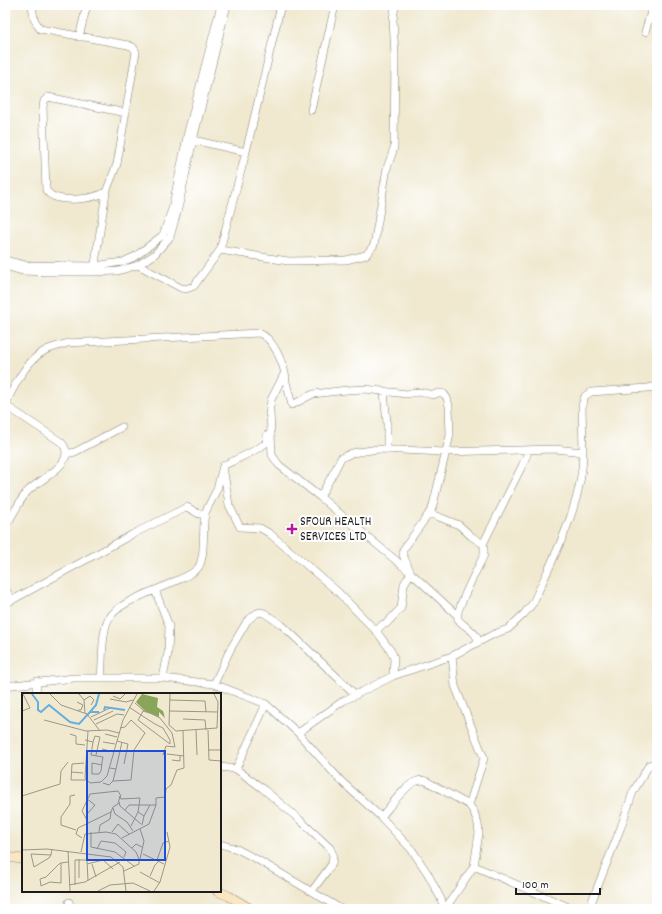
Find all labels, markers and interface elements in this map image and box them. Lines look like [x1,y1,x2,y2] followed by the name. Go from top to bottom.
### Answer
[300,513,371,547] place label: SFOUR HEALTH SERVICES LTD
[287,524,297,534] marker: SFOUR HEALTH SERVICES LTD
[22,693,221,892] inset map
[516,870,600,896] scale bar
[522,877,549,894] text: 100 m

